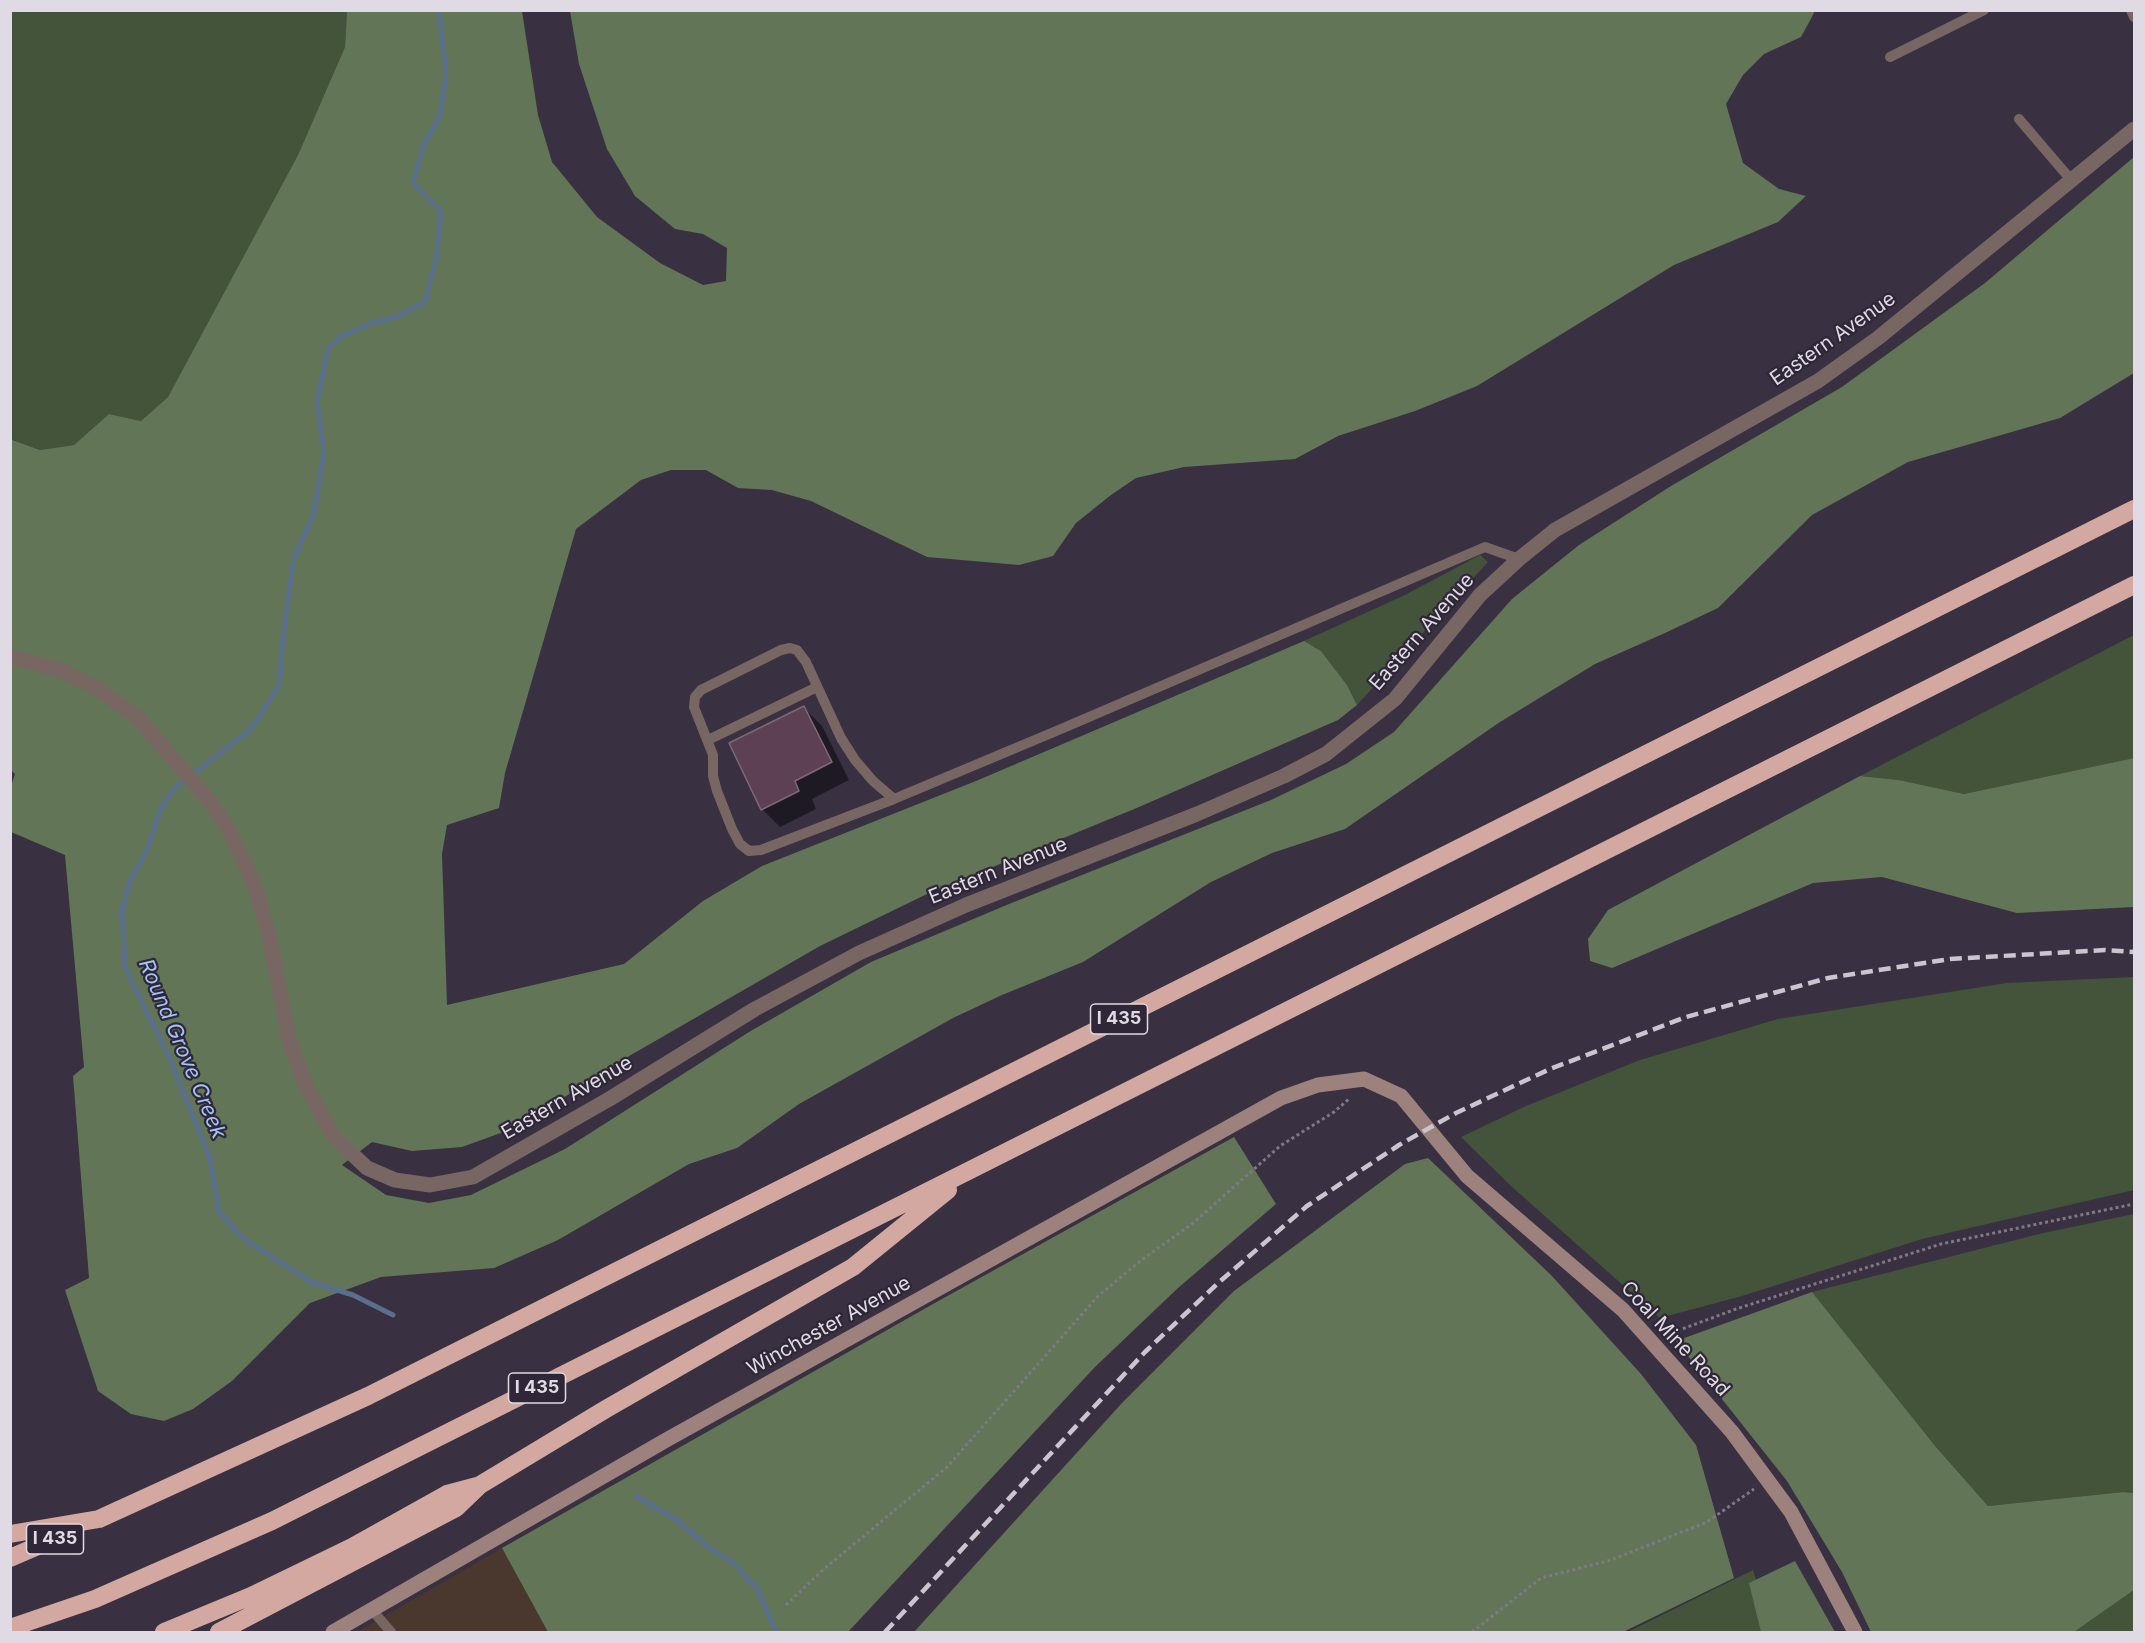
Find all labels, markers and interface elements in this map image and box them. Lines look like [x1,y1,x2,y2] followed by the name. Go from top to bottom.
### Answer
[1766,287,1900,391] street label: Eastern Avenue
[1365,569,1479,695] street label: Eastern Avenue
[925,832,1071,910] street label: Eastern Avenue
[133,955,231,1143] water label: Round Grove Creek
[1090,1004,1148,1034] road number: I 435
[497,1051,637,1145] street label: Eastern Avenue
[743,1271,915,1381] street label: Winchester Avenue
[1616,1276,1734,1402] street label: Coal Mine Road
[508,1373,566,1403] road number: I 435
[26,1524,84,1554] road number: I 435

